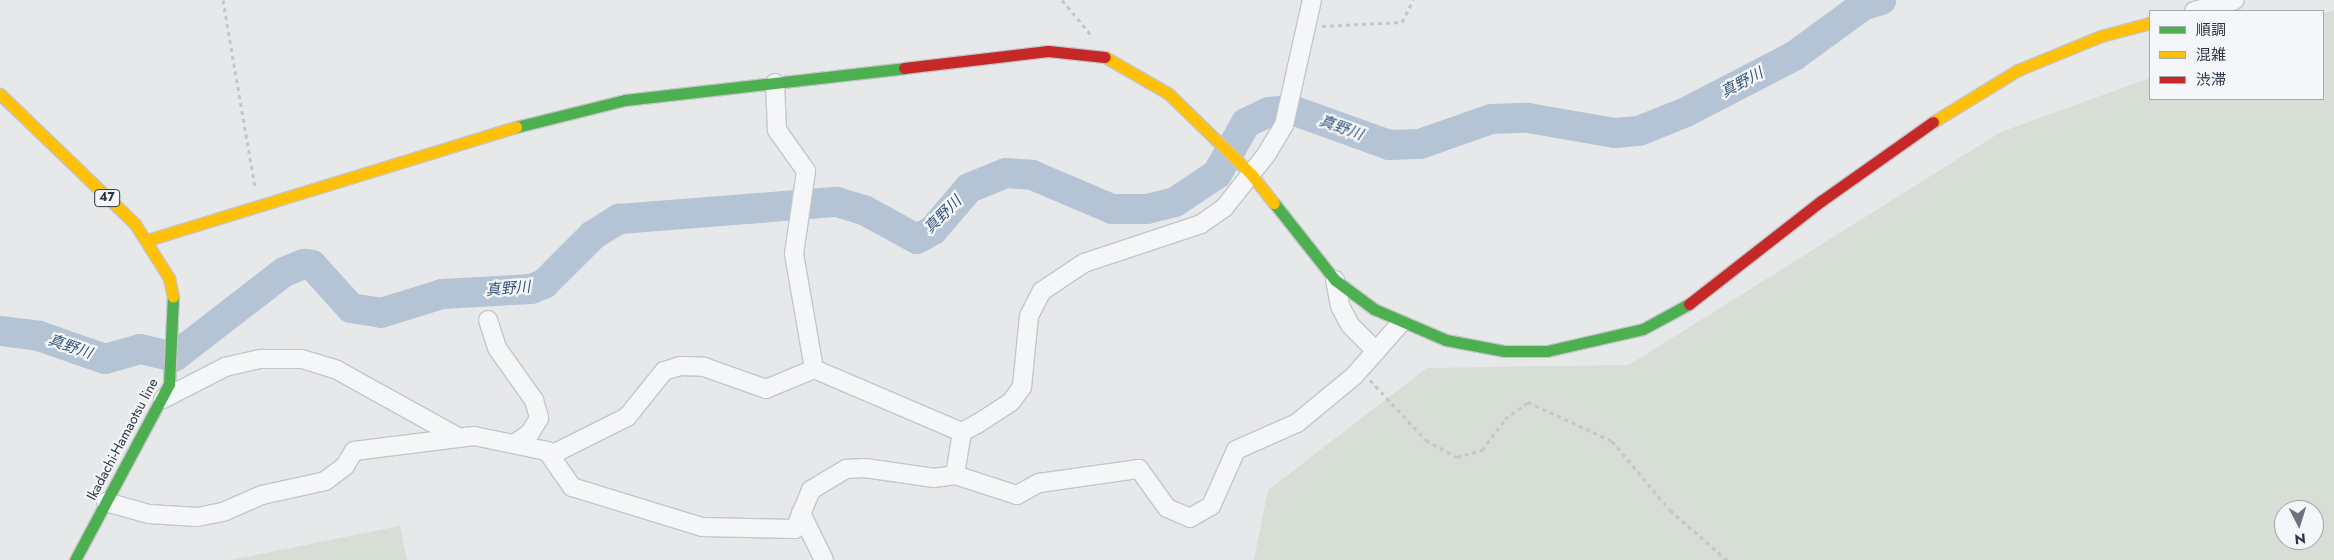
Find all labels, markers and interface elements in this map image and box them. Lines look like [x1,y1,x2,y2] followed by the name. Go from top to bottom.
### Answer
[2149,10,2324,100] legend
[2196,19,2226,41] text: 順調
[2196,44,2226,66] text: 混雑
[1718,64,1766,102] water label: 真野川
[2196,69,2226,91] text: 渋滞
[1317,112,1365,144] water label: 真野川
[93,188,121,208] road number: 47
[921,193,965,237] water label: 真野川
[485,278,531,300] water label: 真野川
[46,331,94,363] water label: 真野川
[83,375,161,503] street label: Ikadachi-Hamaotsu line
[2274,500,2324,550] north arrow
[2294,529,2307,549] text: N

